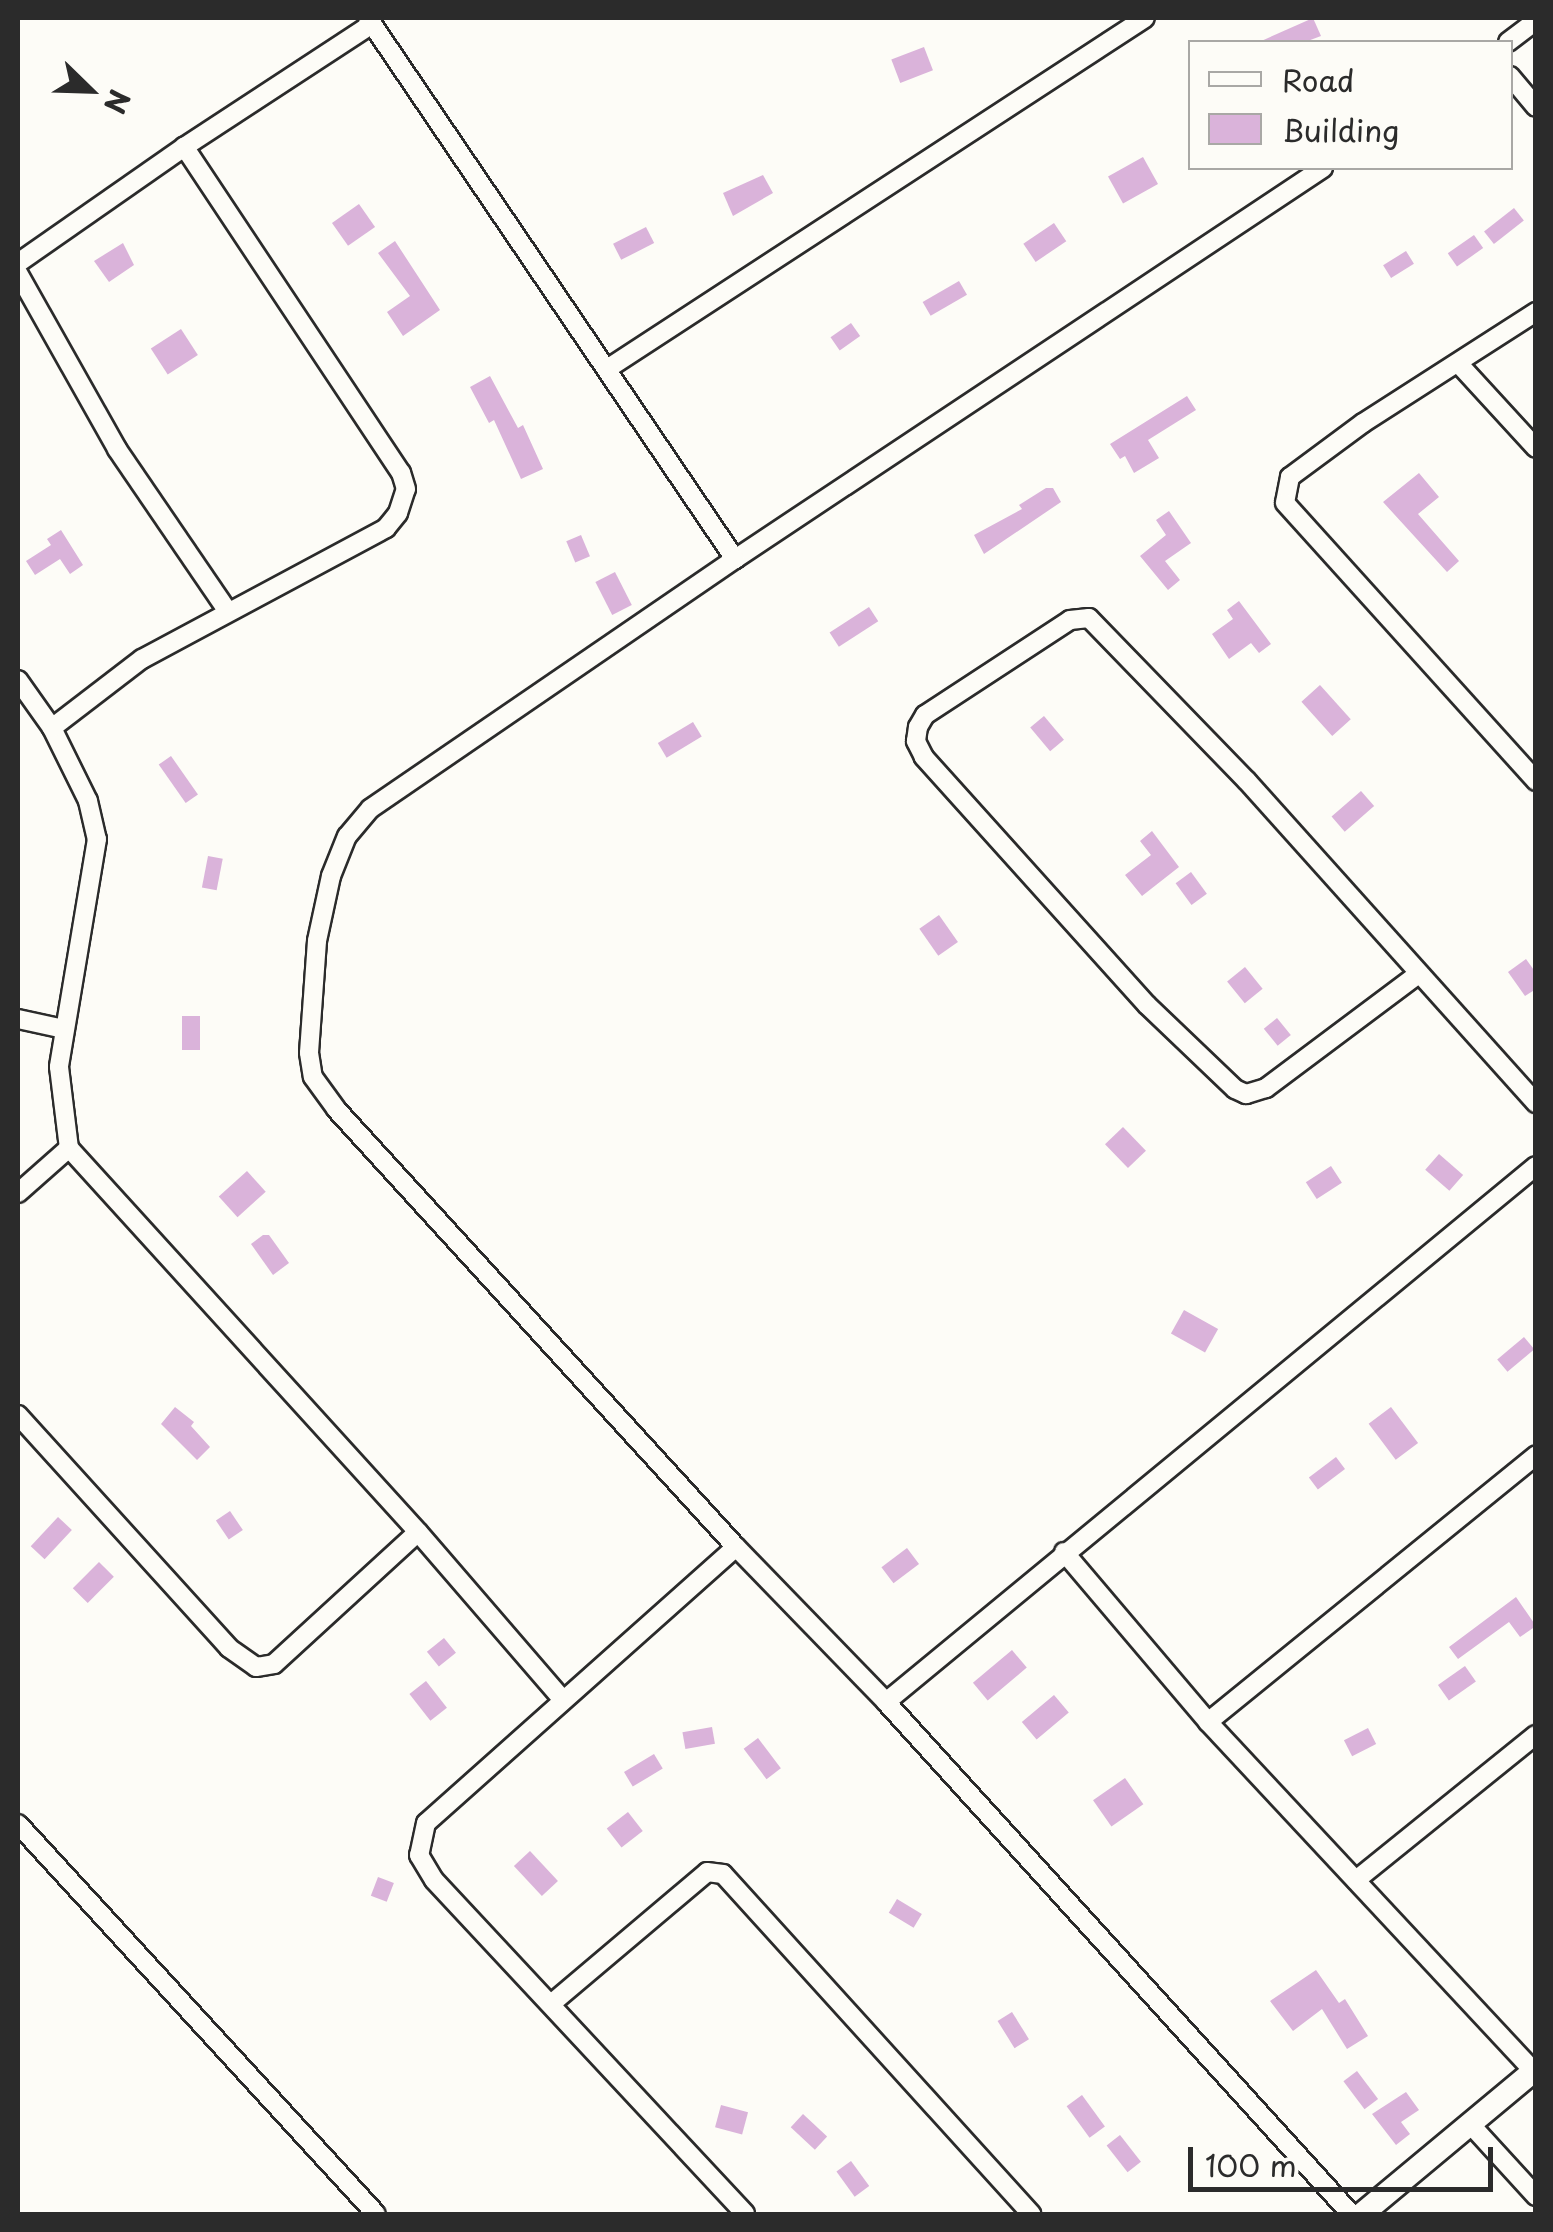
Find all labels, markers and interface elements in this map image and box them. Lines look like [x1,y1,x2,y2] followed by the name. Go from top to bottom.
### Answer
[40,40,140,140] north arrow
[1188,40,1513,170] legend
[1282,57,1355,102] text: Road
[94,83,142,121] text: N
[1282,107,1399,152] text: Building
[1193,2127,1498,2189] scale bar
[1205,2142,1297,2187] text: 100 m

